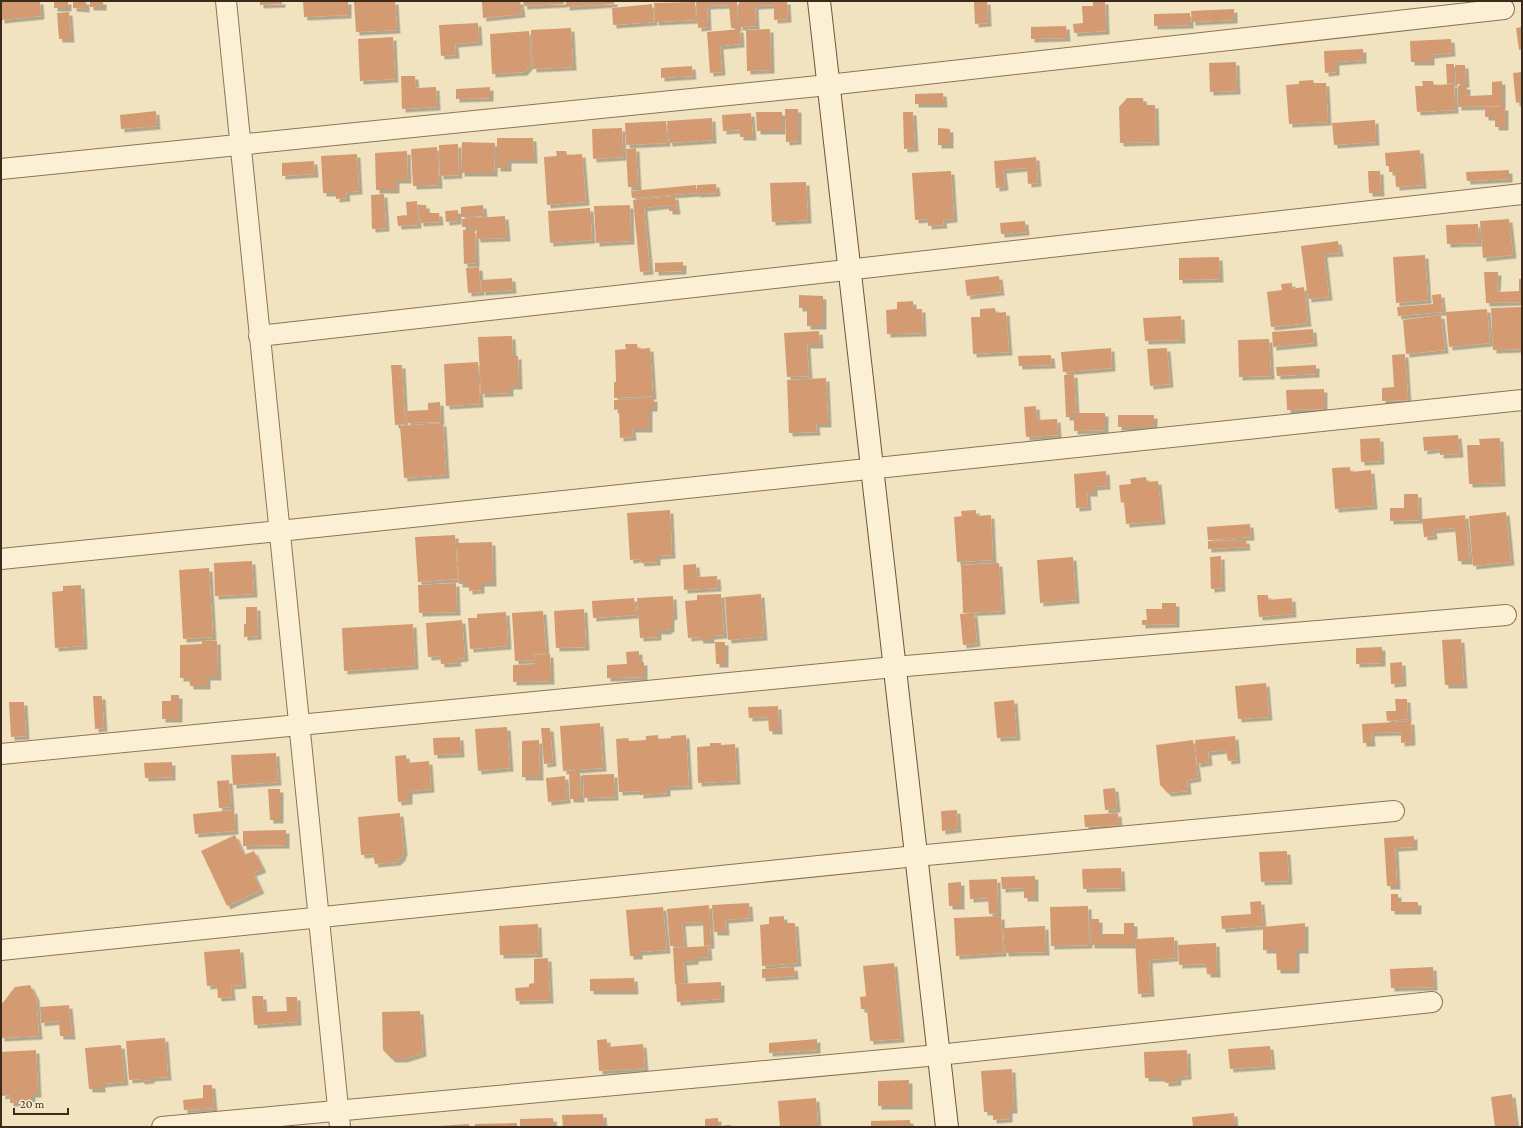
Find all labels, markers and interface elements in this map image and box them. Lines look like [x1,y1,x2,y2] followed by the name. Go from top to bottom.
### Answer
[14,1090,68,1116] scale bar
[20,1097,45,1111] text: 20 m

